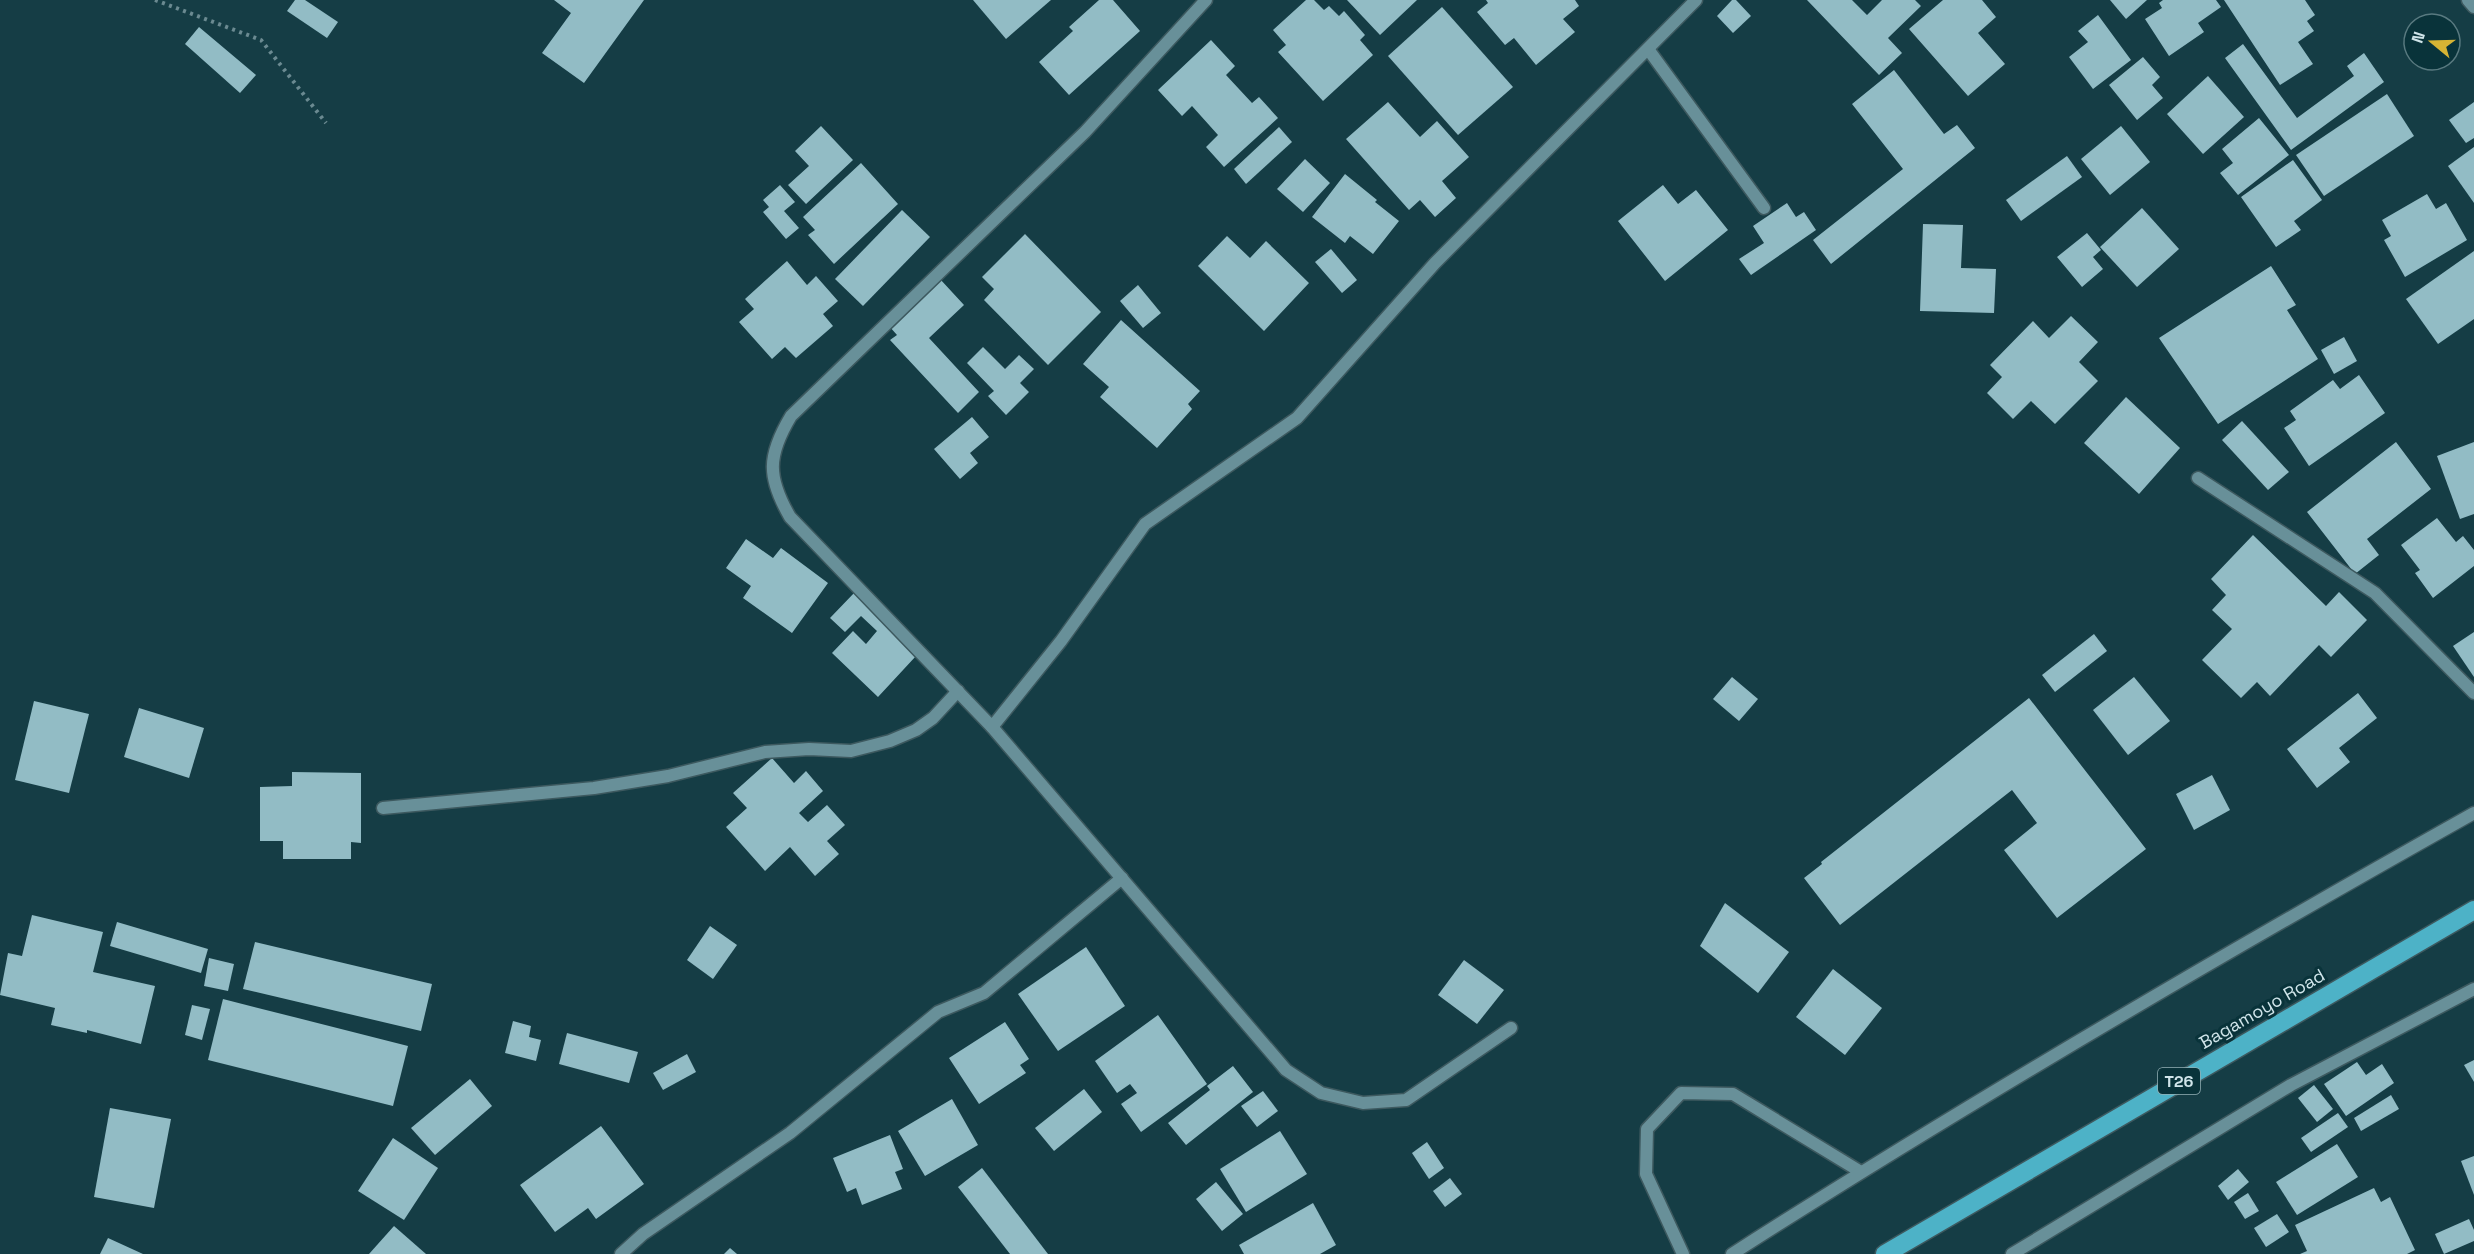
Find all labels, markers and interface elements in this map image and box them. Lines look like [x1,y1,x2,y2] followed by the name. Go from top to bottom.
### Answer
[2402,12,2462,72] north arrow
[2407,29,2430,46] text: N
[2195,963,2329,1054] street label: Bagamoyo Road
[2158,1068,2200,1094] road number: T26

